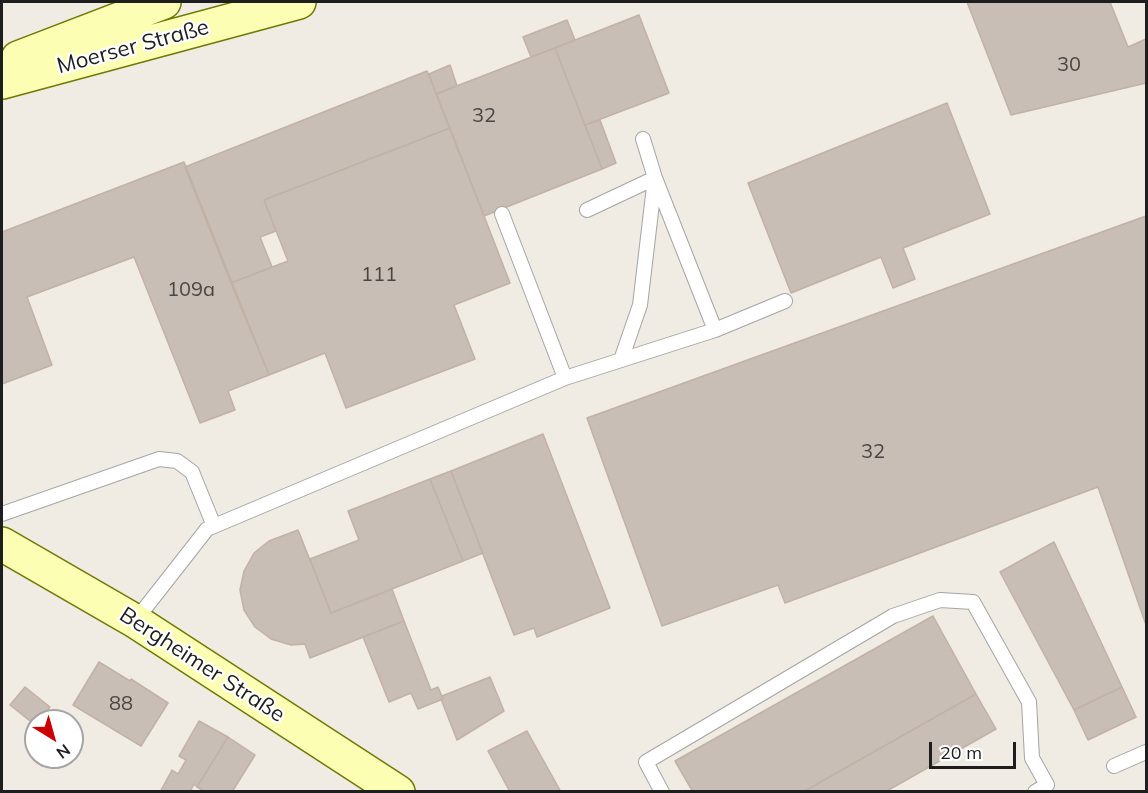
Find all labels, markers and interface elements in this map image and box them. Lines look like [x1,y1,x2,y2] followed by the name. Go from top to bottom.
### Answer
[54,14,212,80] street label: Moerser Straße
[1057,53,1081,77] house number: 30
[472,104,496,128] house number: 32
[361,263,397,287] house number: 111
[167,278,215,302] house number: 109a
[861,440,885,464] house number: 32
[115,602,289,728] street label: Bergheimer Straße
[109,692,133,716] house number: 88
[24,709,84,769] north arrow
[932,730,1019,768] scale bar
[53,740,74,763] text: N
[940,741,982,764] text: 20 m

